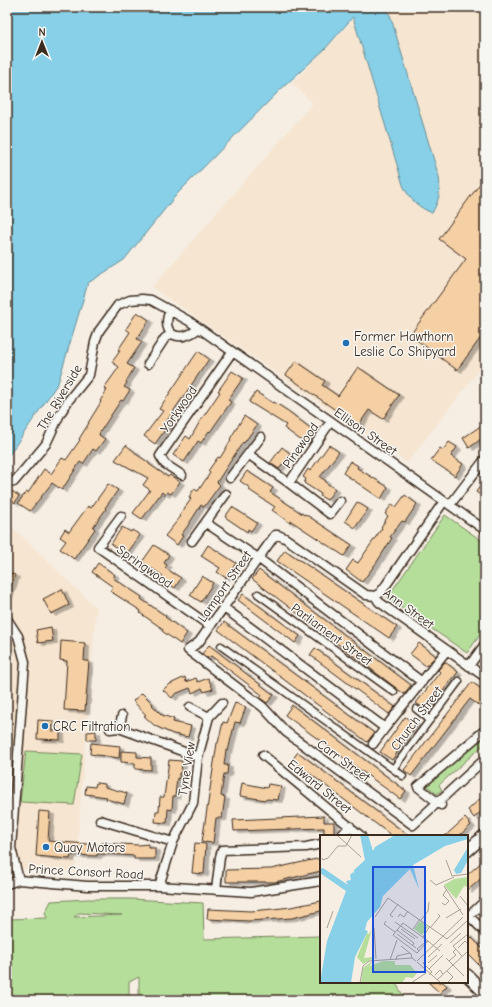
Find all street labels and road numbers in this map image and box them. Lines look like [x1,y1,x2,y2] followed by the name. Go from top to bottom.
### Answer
[34,361,85,433] street label: The Riverside
[157,383,200,435] street label: Yorkwood
[332,404,401,459] street label: Ellison Street
[279,420,322,471] street label: Pinewood
[114,542,175,591] street label: Springwood
[194,547,255,625] street label: Lamport Street
[381,585,438,633] street label: Ann Street
[288,600,376,669] street label: Parliament Street
[387,682,446,753] street label: Church Street
[314,736,374,785] street label: Carr Street
[175,741,198,797] street label: Tyne View
[285,756,356,817] street label: Edward Street
[28,861,144,882] street label: Prince Consort Road

